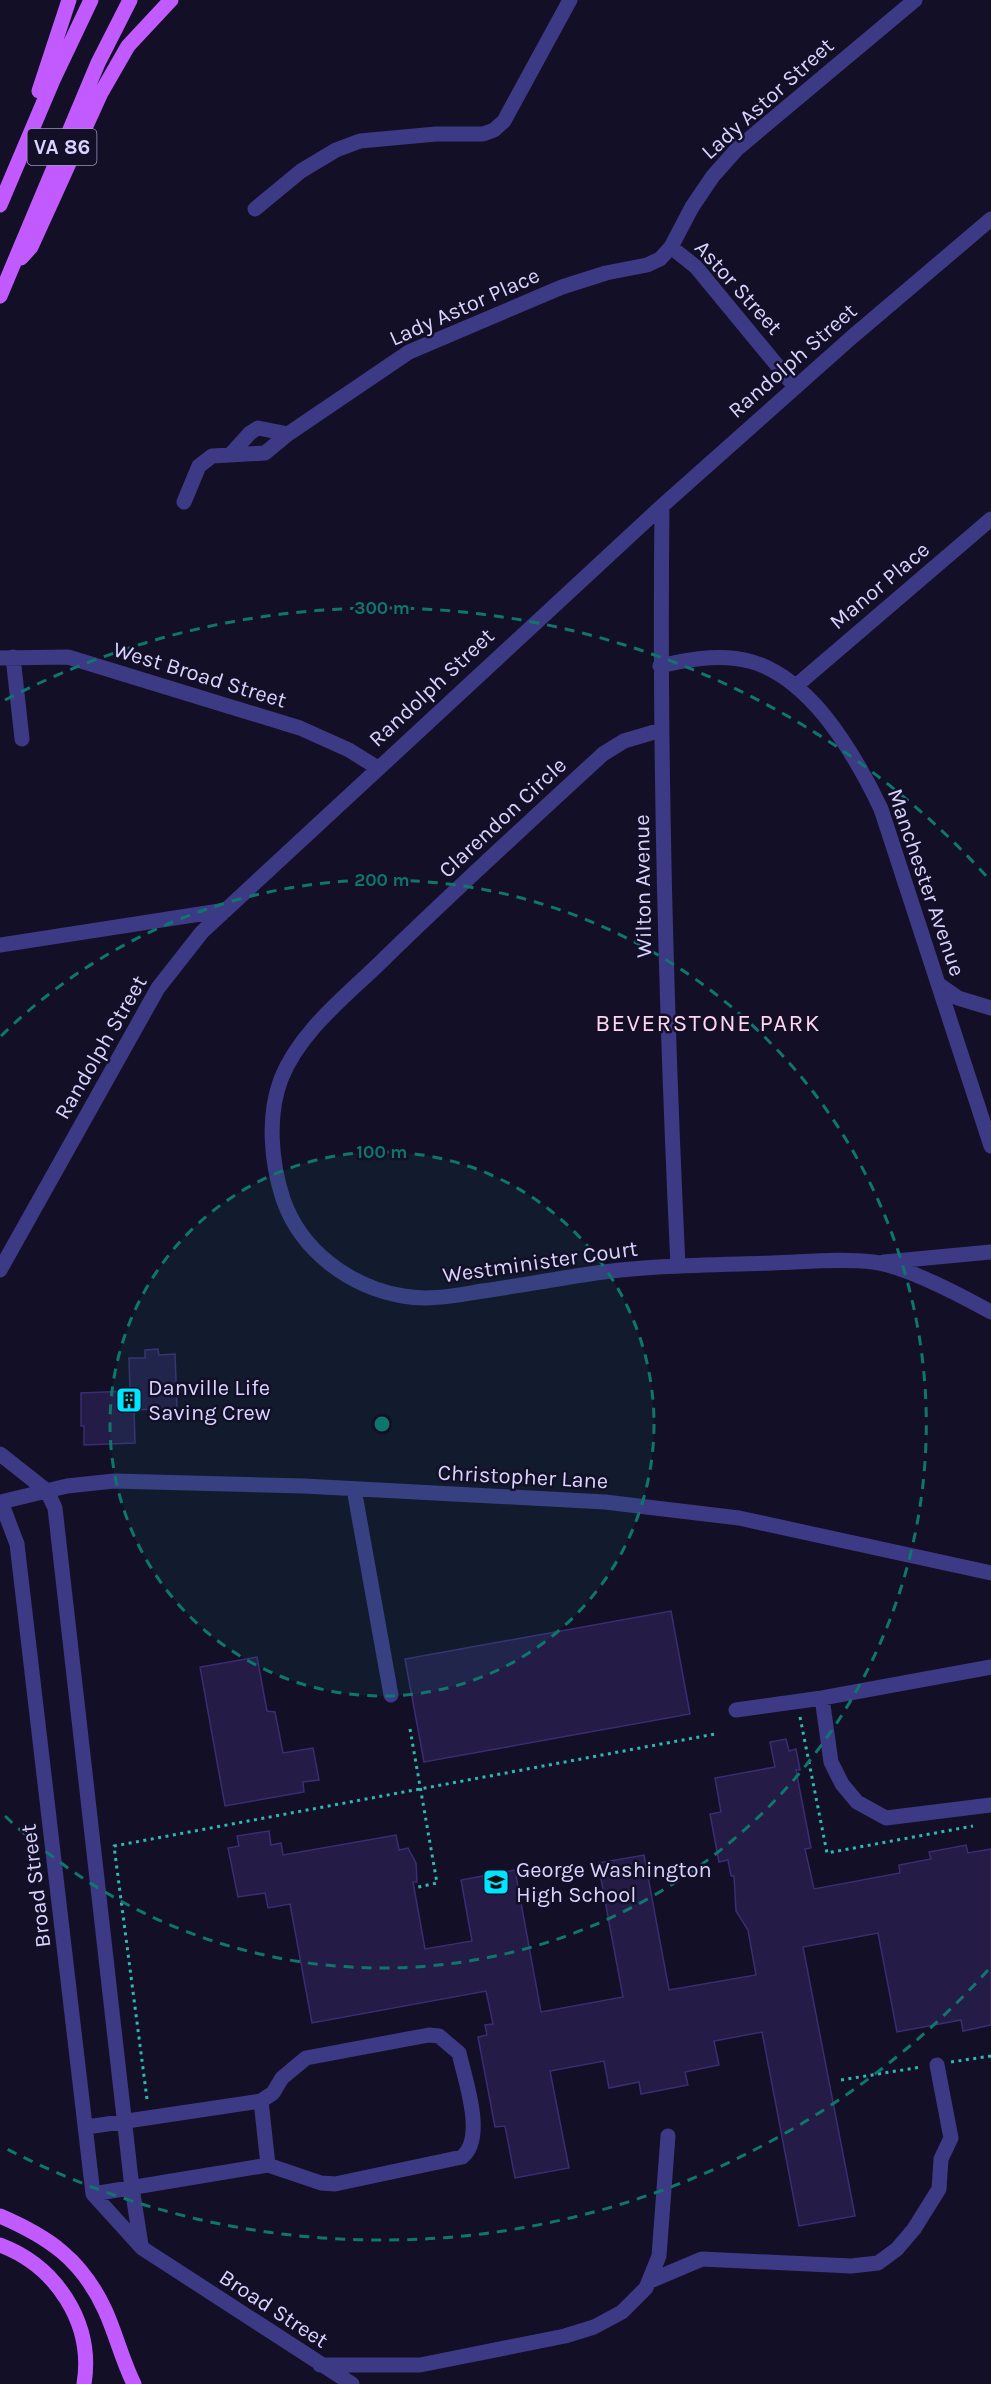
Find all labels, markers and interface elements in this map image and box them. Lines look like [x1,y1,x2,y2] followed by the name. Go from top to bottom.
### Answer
[696,33,839,165] street label: Lady Astor Street
[28,129,97,165] road number: VA 86
[689,235,787,340] street label: Astor Street
[385,262,544,352] street label: Lady Astor Place
[723,298,862,424] street label: Randolph Street
[824,536,935,635] street label: Manor Place
[354,597,410,619] text: 300 m
[364,623,500,752] street label: Randolph Street
[110,636,289,714] street label: West Broad Street
[434,752,572,883] street label: Clarendon Circle
[882,785,970,980] street label: Manchester Avenue
[629,814,657,958] street label: Wilton Avenue
[354,869,410,891] text: 200 m
[49,971,153,1124] street label: Randolph Street
[595,1009,821,1037] district label: BEVERSTONE PARK
[357,1141,407,1163] text: 100 m
[441,1235,639,1289] street label: Westminister Court
[148,1375,271,1426] place label: Danville Life Saving Crew
[114,1385,144,1415] building icon: Danville Life Saving Crew
[372,1414,392,1434] centre of rings
[437,1460,609,1494] street label: Christopher Lane
[16,1823,56,1949] street label: Broad Street
[516,1857,712,1908] place label: George Washington High School
[481,1867,511,1897] school or university icon: George Washington High School
[214,2264,333,2354] street label: Broad Street

